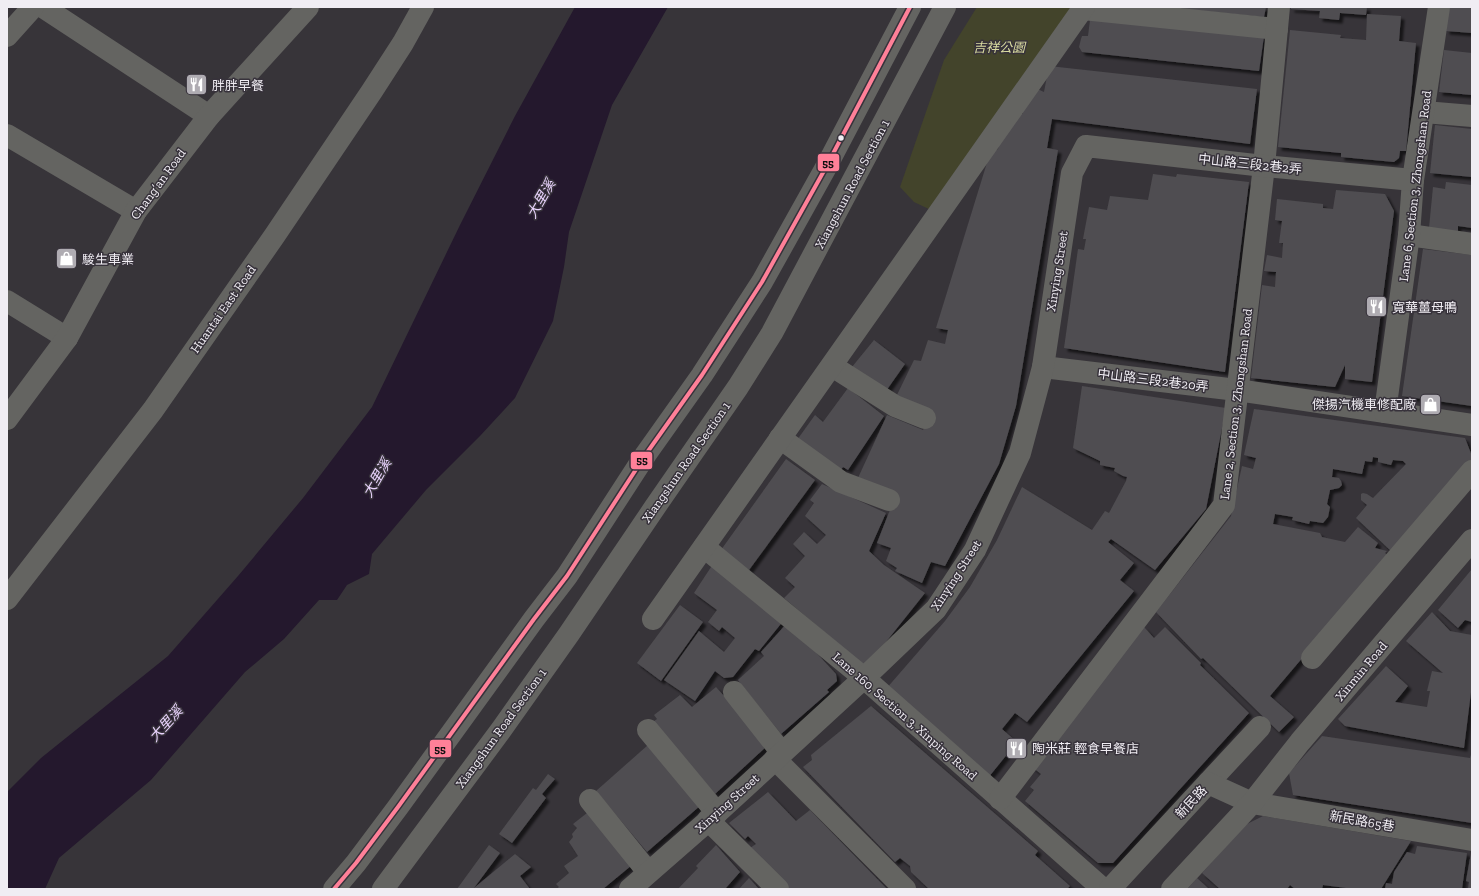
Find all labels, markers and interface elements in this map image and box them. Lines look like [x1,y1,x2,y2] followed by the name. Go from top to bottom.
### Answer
[973,40,1027,55] park label: 吉祥公園
[183,72,209,98] restaurant icon: 胖胖早餐
[212,78,264,93] place label: 胖胖早餐
[1396,90,1434,282] street label: Lane 6, Section 3, Zhongshan Road
[812,117,892,251] street label: Xiangshun Road Section 1
[836,133,846,143] unlabelled marker
[127,146,189,222] street label: Chang’an Road
[1197,151,1303,177] street label: 中山路三段2巷2弄
[817,153,840,172] line badge: 55
[822,157,834,170] text: 55
[523,175,560,221] water label: 大里溪
[1043,230,1071,312] street label: Xinying Street
[53,246,79,272] shop icon: 駿生車業
[82,252,134,267] place label: 駿生車業
[187,262,259,356] street label: Huantai East Road
[1364,294,1390,320] restaurant icon: 寬華薑母鴨
[1392,300,1457,315] place label: 寬華薑母鴨
[1217,308,1255,500] street label: Lane 2, Section 3, Zhongshan Road
[1097,366,1209,394] street label: 中山路三段2巷20弄
[1418,391,1444,417] shop icon: 傑揚汽機車修配廠
[1312,397,1416,412] place label: 傑揚汽機車修配廠
[639,399,733,525] street label: Xiangshun Road Section 1
[630,451,653,470] line badge: 55
[359,454,396,500] water label: 大里溪
[636,454,648,467] text: 55
[928,537,984,613] street label: Xinying Street
[1332,638,1390,704] street label: Xinmin Road
[830,649,980,783] street label: Lane 160, Section 3, Xinping Road
[453,665,549,791] street label: Xiangshun Road Section 1
[146,701,188,745] water label: 大里溪
[1003,735,1029,761] restaurant icon: 陶米莊 輕食早餐店
[429,739,452,758] line badge: 55
[1032,741,1139,756] place label: 陶米莊 輕食早餐店
[434,743,446,756] text: 55
[692,770,762,836] street label: Xinying Street
[1172,783,1210,821] street label: 新民路
[1328,808,1396,834] street label: 新民路65巷

